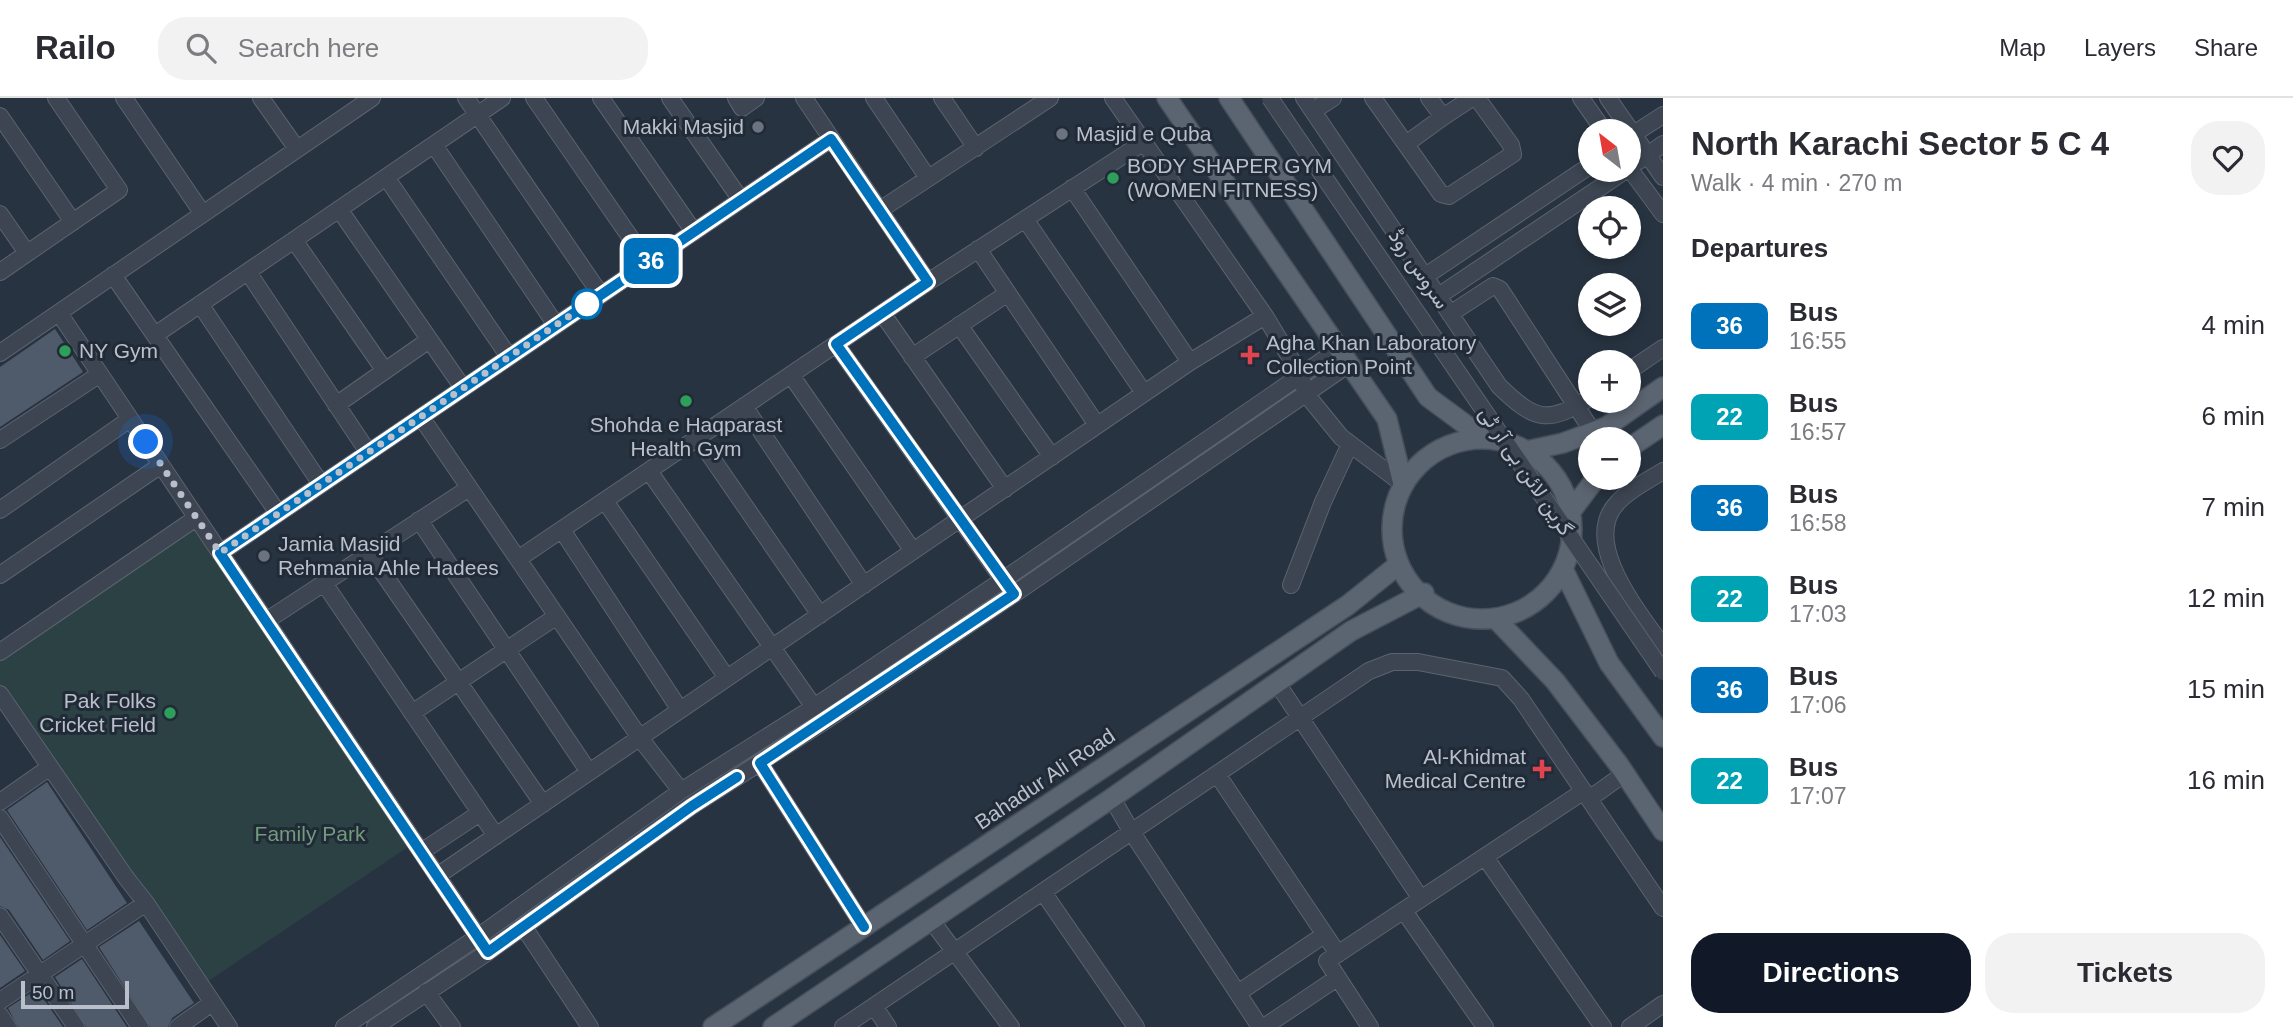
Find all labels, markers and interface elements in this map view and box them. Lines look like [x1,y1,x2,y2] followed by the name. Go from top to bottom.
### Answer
[158,17,648,80] search box
[35,29,116,66] text: Railo
[182,29,220,67] icon: search
[238,33,379,63] text: Search here
[1999,34,2046,61] text: Map
[2084,34,2156,61] text: Layers
[2194,34,2258,61] text: Share
[623,115,744,138] place label: Makki Masjid
[750,119,766,135] marker: Makki Masjid
[1578,119,1642,182] north arrow
[1578,119,1641,490] map controls
[2191,121,2265,195] button: heart
[1076,122,1212,145] place label: Masjid e Quba
[1691,125,2109,162] text: North Karachi Sector 5 C 4
[1054,126,1070,142] marker: Masjid e Quba
[1127,154,1332,201] place label: BODY SHAPER GYM (WOMEN FITNESS)
[1105,170,1121,186] marker: BODY SHAPER GYM (WOMEN FITNESS)
[1691,170,1902,196] text: Walk · 4 min · 270 m
[1578,196,1641,259] button: locate
[1383,225,1454,314] street label: سروس روڈ
[1691,233,1828,263] text: Departures
[620,238,682,284] line badge: 36
[638,247,664,274] text: 36
[1578,273,1641,336] button: layers
[572,289,602,319] unlabelled marker
[1789,297,1838,327] text: Bus
[2201,310,2265,340] text: 4 min
[1716,312,1743,339] text: 36
[1789,328,1847,354] text: 16:55
[1266,331,1477,378] place label: Agha Khan Laboratory Collection Point
[79,339,158,362] place label: NY Gym
[57,343,73,359] marker: NY Gym
[1240,345,1260,365] marker: Agha Khan Laboratory Collection Point
[1578,350,1641,413] button: +
[1789,388,1838,418] text: Bus
[678,393,694,409] marker: Shohda e Haqparast Health Gym
[2201,401,2265,431] text: 6 min
[1473,402,1578,541] street label: گرین لائن بی آر ٹی
[1716,403,1743,430] text: 22
[590,413,782,460] place label: Shohda e Haqparast Health Gym
[1789,419,1847,445] text: 16:57
[128,424,163,459] your location
[1578,427,1641,490] button: −
[1789,479,1838,509] text: Bus
[2201,492,2265,522] text: 7 min
[1716,494,1743,521] text: 36
[1789,510,1847,536] text: 16:58
[278,532,499,579] place label: Jamia Masjid Rehmania Ahle Hadees
[256,548,272,564] marker: Jamia Masjid Rehmania Ahle Hadees
[1789,570,1838,600] text: Bus
[2187,583,2265,613] text: 12 min
[1716,585,1743,612] text: 22
[1789,601,1847,627] text: 17:03
[1789,661,1838,691] text: Bus
[2187,674,2265,704] text: 15 min
[1716,676,1743,703] text: 36
[39,689,156,736] place label: Pak Folks Cricket Field
[1789,692,1847,718] text: 17:06
[162,705,178,721] marker: Pak Folks Cricket Field
[971,723,1119,834] street label: Bahadur Ali Road
[1385,745,1526,792] place label: Al-Khidmat Medical Centre
[1789,752,1838,782] text: Bus
[1532,759,1552,779] marker: Al-Khidmat Medical Centre
[2187,765,2265,795] text: 16 min
[1716,767,1743,794] text: 22
[1789,783,1847,809] text: 17:07
[255,822,366,845] park label: Family Park
[1691,933,1971,1013] button: Directions
[1985,933,2265,1013] button: Tickets
[21,978,130,1010] scale bar
[32,982,74,1003] text: 50 m

